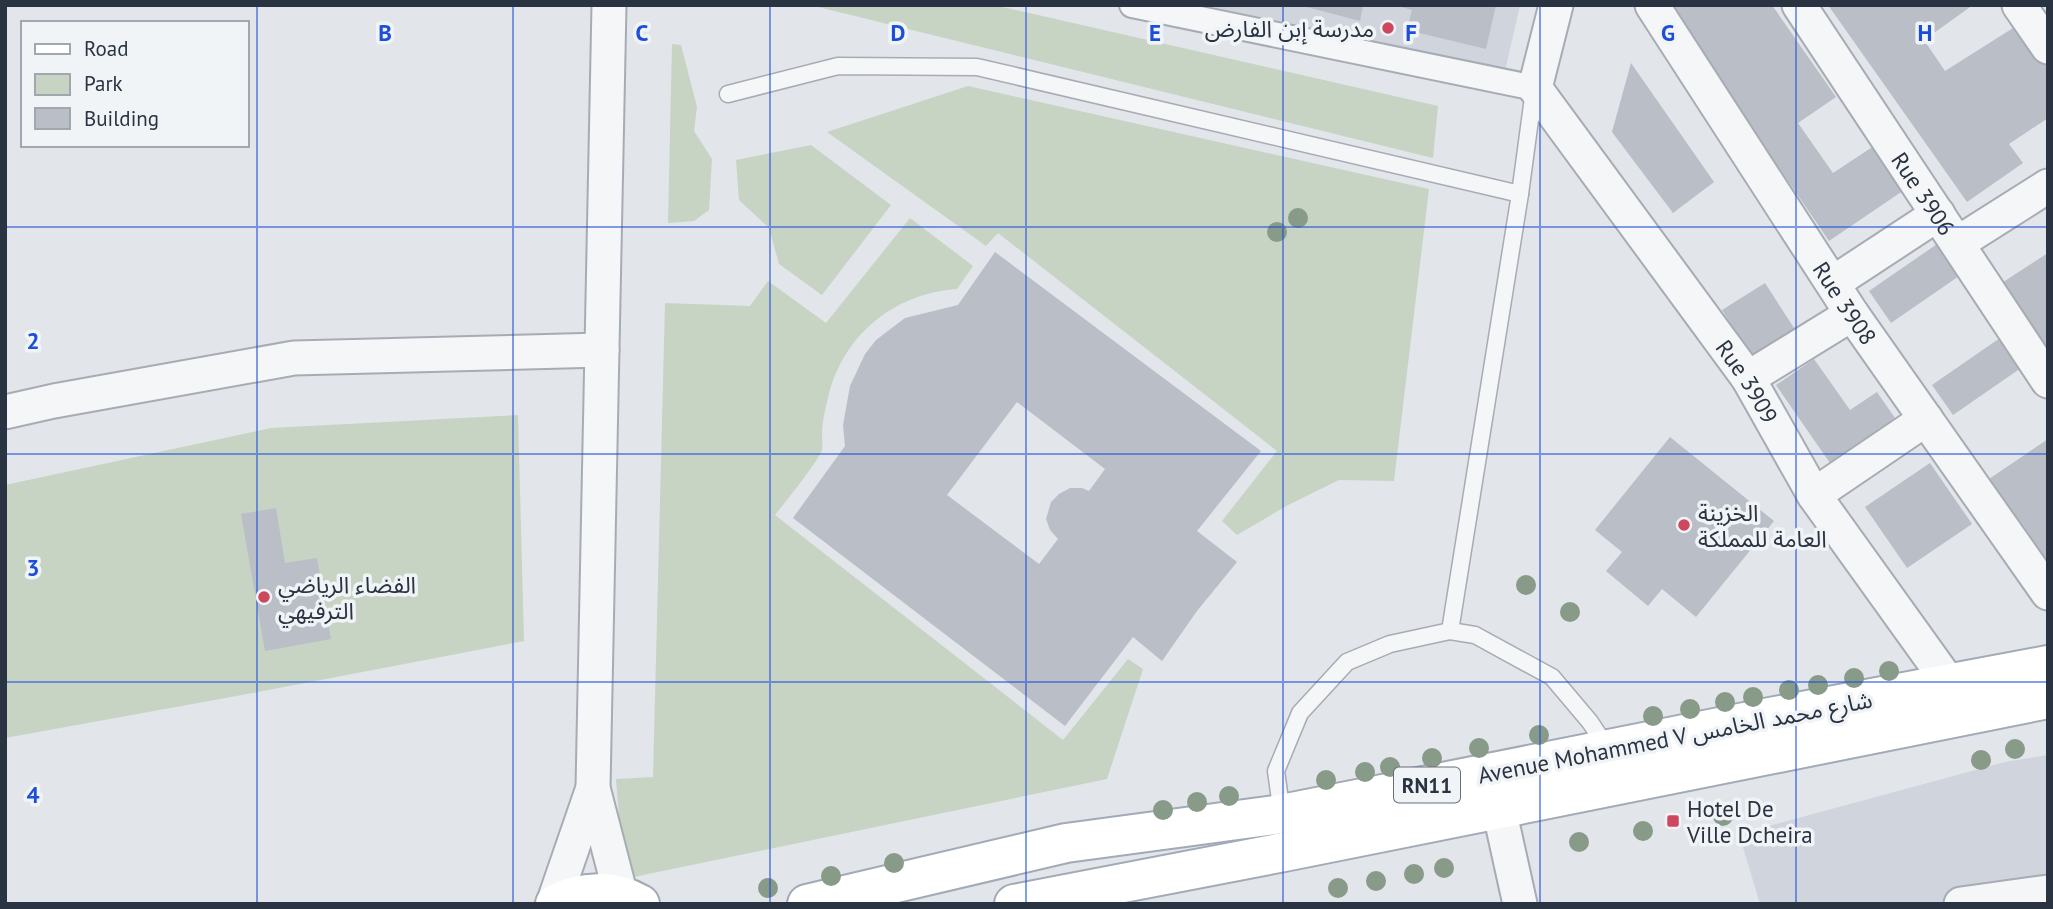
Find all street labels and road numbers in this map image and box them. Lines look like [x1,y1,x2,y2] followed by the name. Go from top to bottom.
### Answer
[1886,146,1962,241] street label: Rue 3906
[1807,256,1883,350] street label: Rue 3908
[1710,334,1785,428] street label: Rue 3909
[1475,684,1875,792] street label: Avenue Mohammed V شارع محمد الخامس
[1394,768,1460,802] road number: RN11

